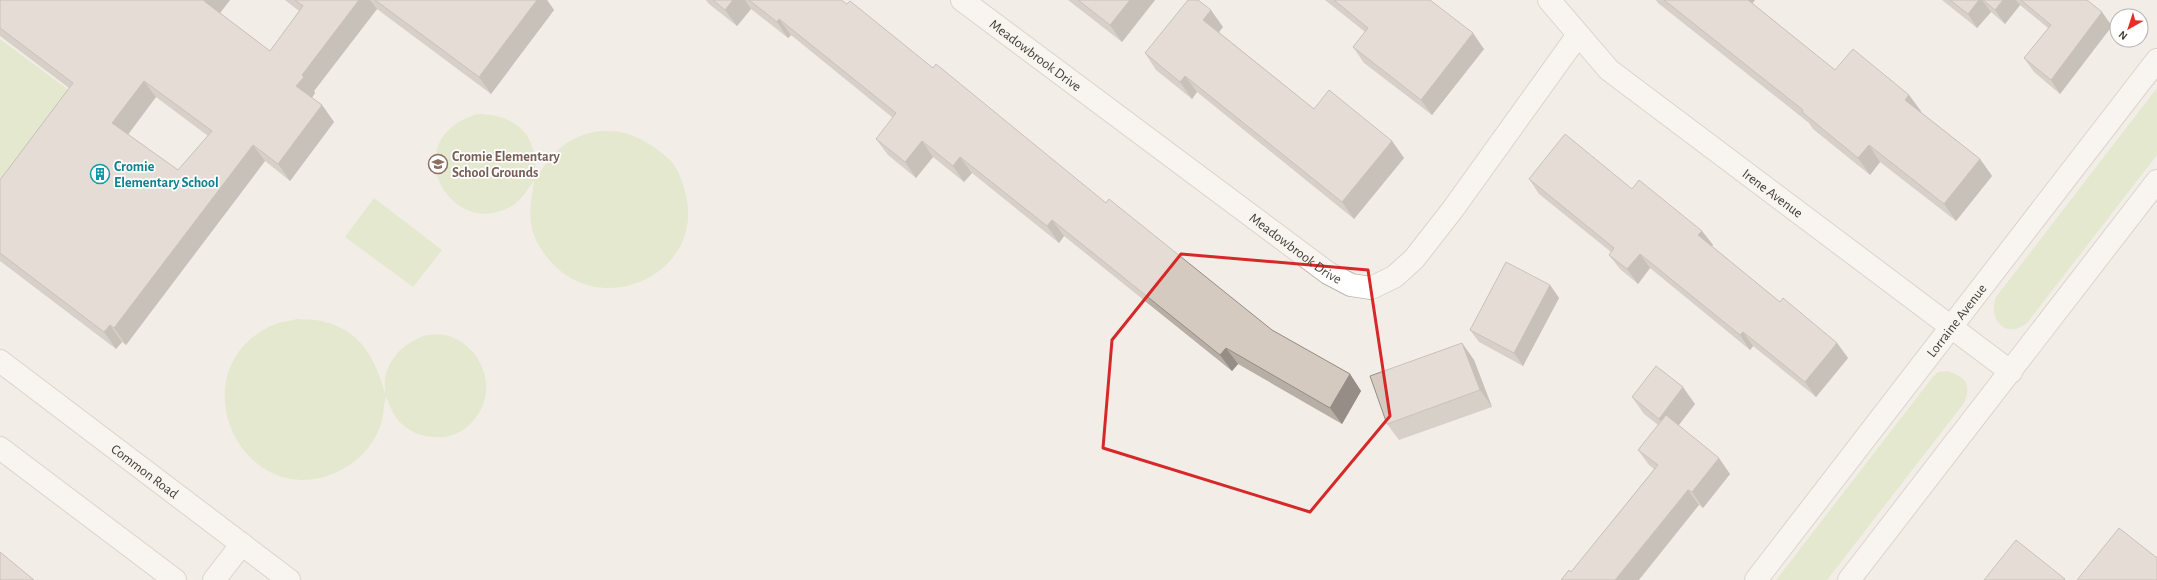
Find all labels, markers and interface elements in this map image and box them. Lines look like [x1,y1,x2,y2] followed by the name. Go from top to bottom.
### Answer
[2109,8,2149,48] north arrow
[987,17,1084,94] street label: Meadowbrook Drive
[2117,29,2129,42] text: N
[452,150,561,180] place label: Cromie Elementary School Grounds
[427,153,449,175] school or university icon: Cromie Elementary School Grounds
[114,160,219,190] place label: Cromie Elementary School
[89,163,111,185] building icon: Cromie Elementary School
[1739,167,1805,221] street label: Irene Avenue
[1246,211,1344,287] street label: Meadowbrook Drive
[1925,282,1990,360] street label: Lorraine Avenue
[108,442,181,502] street label: Common Road

